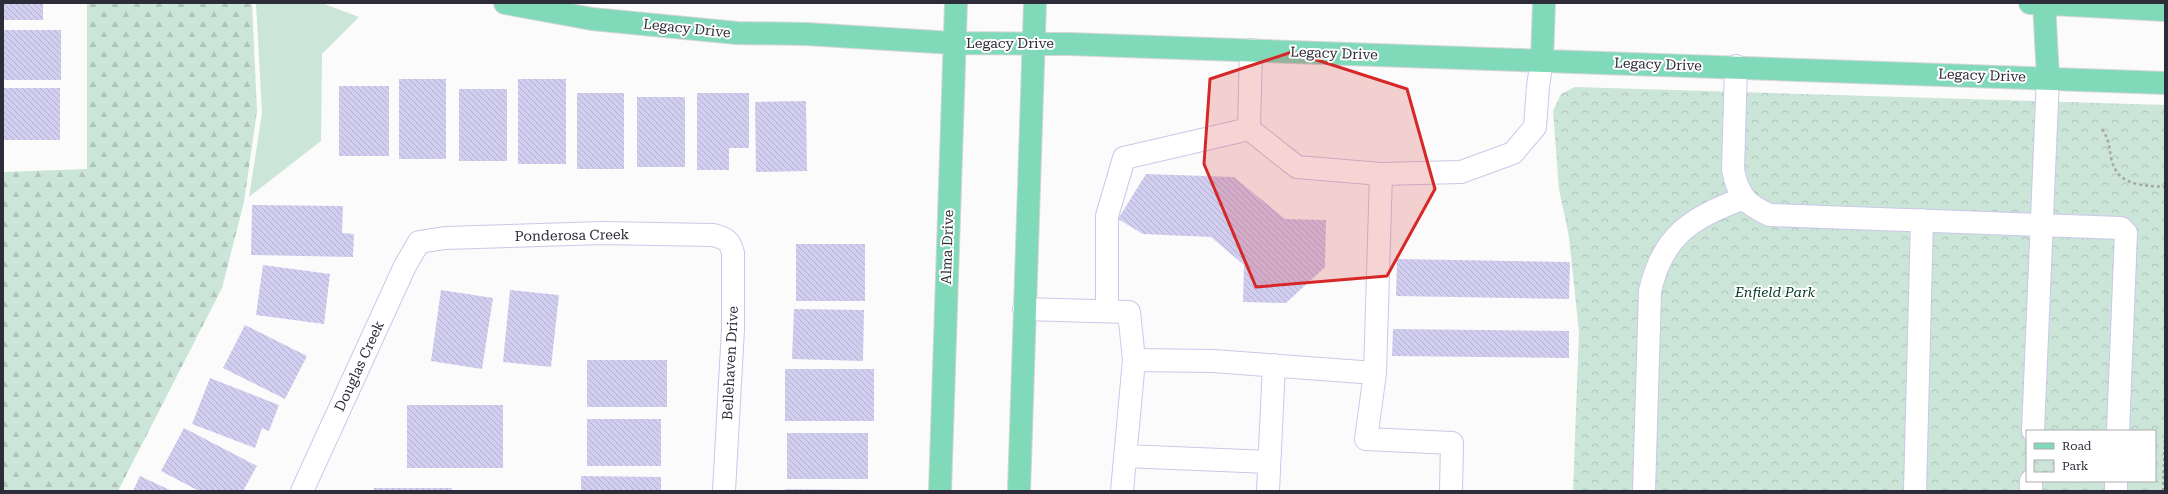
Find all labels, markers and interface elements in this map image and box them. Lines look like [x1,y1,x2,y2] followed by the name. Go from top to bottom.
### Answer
[642,15,732,41] street label: Legacy Drive
[966,35,1054,51] street label: Legacy Drive
[1290,43,1378,63] street label: Legacy Drive
[1614,54,1702,74] street label: Legacy Drive
[1938,65,2026,85] street label: Legacy Drive
[938,209,956,285] street label: Alma Drive
[514,226,630,244] street label: Ponderosa Creek
[1734,284,1816,300] park label: Enfield Park
[719,305,741,420] street label: Bellehaven Drive
[331,318,387,414] street label: Douglas Creek
[2026,430,2156,482] legend
[2062,439,2092,453] text: Road
[2062,459,2089,473] text: Park

